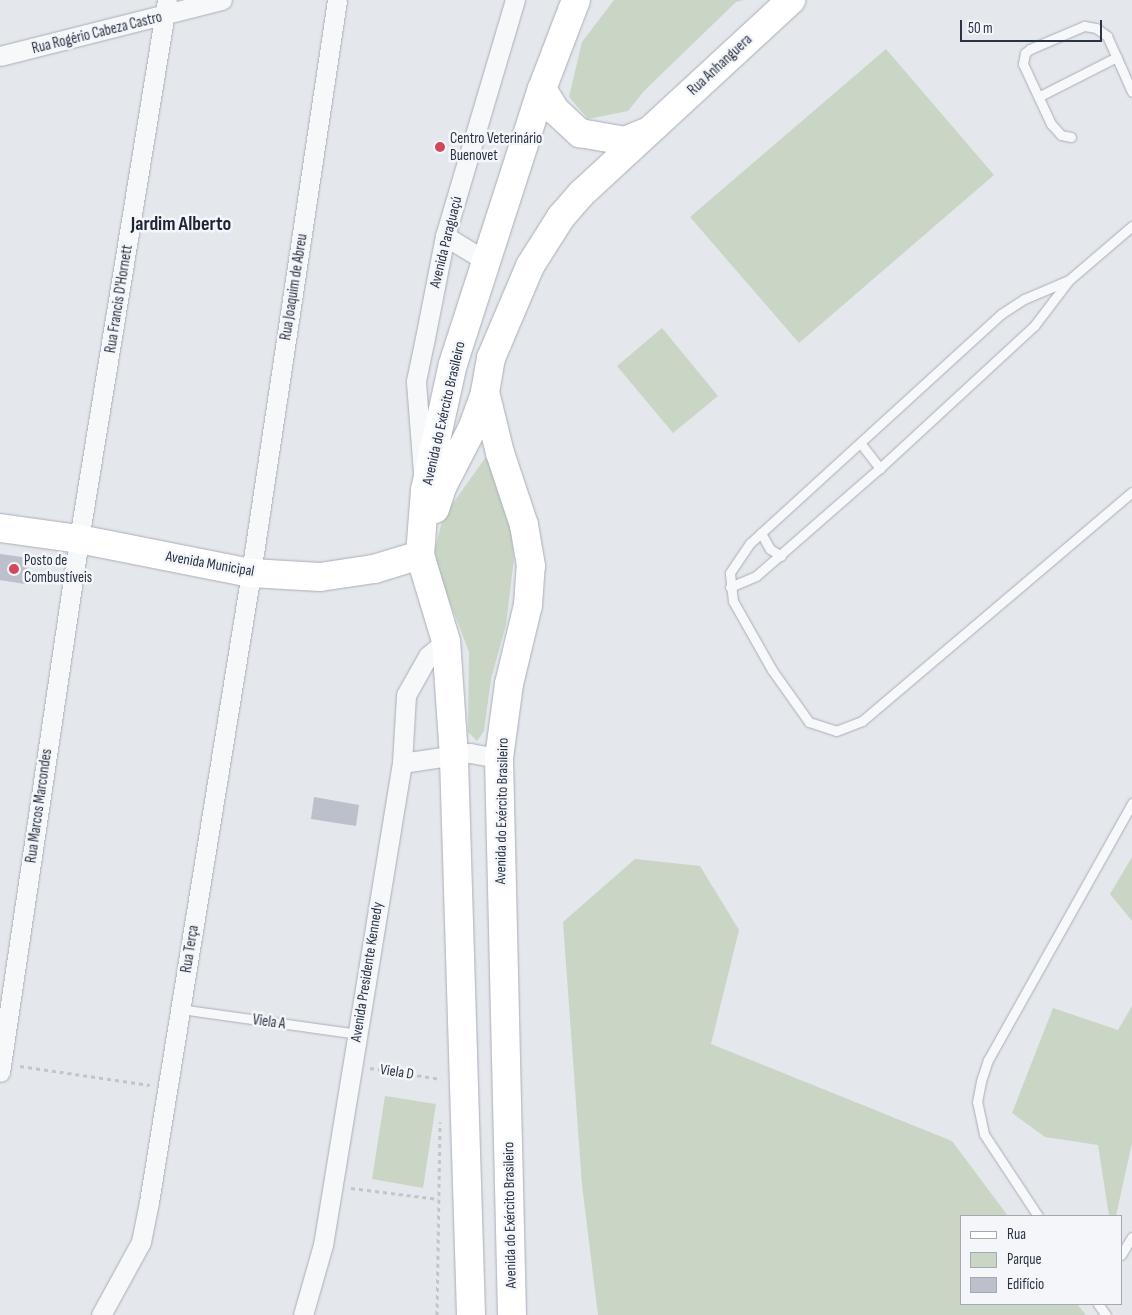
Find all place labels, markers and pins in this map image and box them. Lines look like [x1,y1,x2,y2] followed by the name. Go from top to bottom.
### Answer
[450,129,542,164] place label: Centro Veterinário Buenovet
[434,141,446,153] marker: Centro Veterinário Buenovet
[24,551,92,586] place label: Posto de Combustíveis
[8,563,20,575] marker: Posto de Combustíveis

